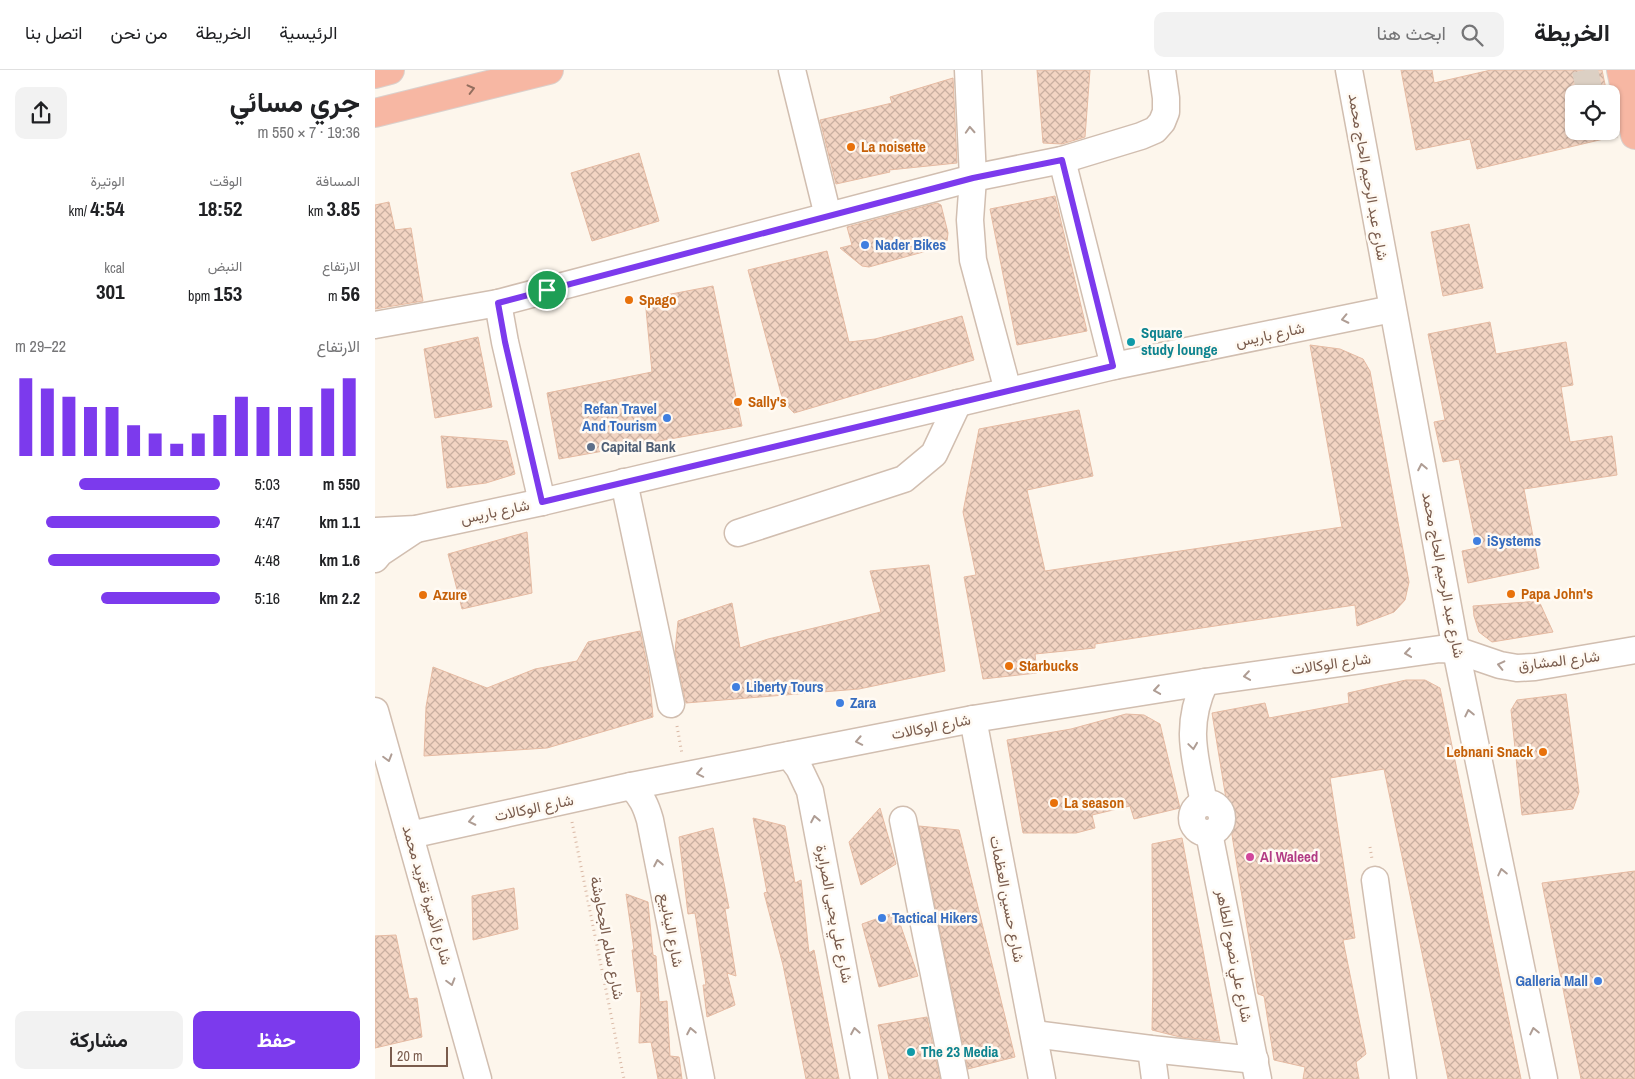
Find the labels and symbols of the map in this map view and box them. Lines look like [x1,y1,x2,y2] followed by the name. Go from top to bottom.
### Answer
[467,84,476,95] one-way arrow
[1342,92,1394,262] street label: شارع عبد الرحيم الحاج محمد
[965,125,976,133] one-way arrow
[861,136,926,157] place label: La noisette
[845,141,857,153] marker: La noisette
[875,234,946,255] place label: Nader Bikes
[859,239,871,251] marker: Nader Bikes
[526,269,568,311] pin
[639,289,677,310] place label: Spago
[623,294,635,306] marker: Spago
[1340,313,1349,324] one-way arrow
[1233,317,1307,353] street label: شارع باريس
[1141,322,1218,360] place label: Square study lounge
[1125,336,1137,348] marker: Square study lounge
[748,391,787,412] place label: Sally's
[732,396,744,408] marker: Sally's
[582,398,657,436] place label: Refan Travel And Tourism
[661,412,673,424] marker: Refan Travel And Tourism
[601,436,676,457] place label: Capital Bank
[585,441,597,453] marker: Capital Bank
[1417,463,1428,472] one-way arrow
[1416,490,1470,660] street label: شارع عبد الرحيم الحاج محمد
[458,494,532,530] street label: شارع باريس
[1487,530,1541,551] place label: iSystems
[1471,535,1483,547] marker: iSystems
[1521,583,1593,604] place label: Papa John's
[433,584,467,605] place label: Azure
[1505,588,1517,600] marker: Papa John's
[417,589,429,601] marker: Azure
[1517,645,1601,677] street label: شارع المشارق
[1290,647,1372,680] street label: شارع الوكالات
[1404,647,1412,658] one-way arrow
[1019,655,1079,676] place label: Starbucks
[1003,660,1015,672] marker: Starbucks
[1496,660,1505,671] one-way arrow
[1243,671,1251,681] one-way arrow
[746,676,824,697] place label: Liberty Tours
[730,681,742,693] marker: Liberty Tours
[1153,684,1161,695] one-way arrow
[850,692,876,713] place label: Zara
[834,697,846,709] marker: Zara
[1465,708,1475,717] one-way arrow
[889,709,973,745] street label: شارع الوكالات
[855,736,864,746] one-way arrow
[1446,741,1533,762] place label: Lebnani Snack
[1188,742,1198,751] one-way arrow
[1537,746,1549,758] marker: Lebnani Snack
[383,754,393,762] one-way arrow
[695,767,704,778] one-way arrow
[492,789,576,827] street label: شارع الوكالات
[1064,792,1124,813] place label: La season
[1048,797,1060,809] marker: La season
[811,814,821,823] one-way arrow
[468,815,477,826] one-way arrow
[397,823,458,968] street label: شارع الأميرة تغريد محمد
[984,834,1030,964] street label: شارع حسين العظمات
[808,843,858,986] street label: شارع علي يحيى الصرايرة
[1260,846,1318,867] place label: Al Waleed
[1244,851,1256,863] marker: Al Waleed
[654,859,664,867] one-way arrow
[1497,868,1507,876] one-way arrow
[584,875,630,1002] street label: شارع سالم الجحاوشة
[1208,887,1258,1025] street label: شارع علي نصوح الطاهر
[653,891,689,969] street label: شارع الينابيع
[892,907,978,928] place label: Tactical Hikers
[876,912,888,924] marker: Tactical Hikers
[1516,970,1588,991] place label: Galleria Mall
[1592,975,1604,987] marker: Galleria Mall
[445,978,455,986] one-way arrow
[686,1027,697,1036] one-way arrow
[851,1027,861,1035] one-way arrow
[1529,1027,1540,1036] one-way arrow
[921,1041,998,1062] place label: The 23 Media
[390,1044,447,1067] scale bar
[905,1046,917,1058] marker: The 23 Media

